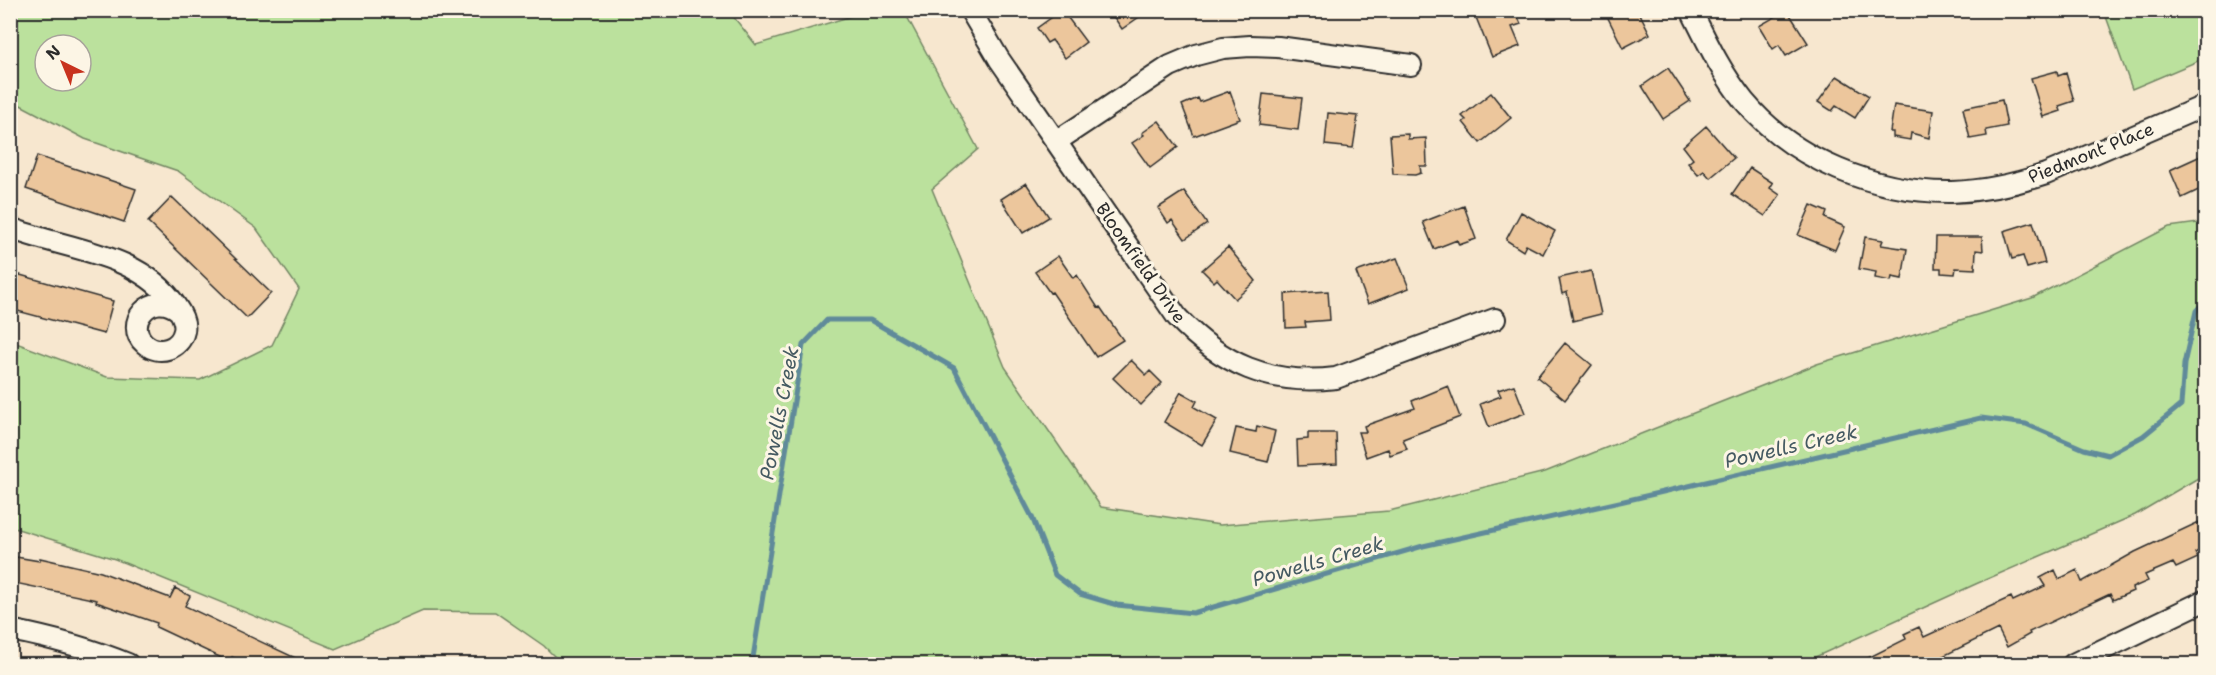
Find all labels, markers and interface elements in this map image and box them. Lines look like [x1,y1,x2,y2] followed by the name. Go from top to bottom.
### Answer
[33,33,93,93] north arrow
[41,40,65,64] text: N
[2025,117,2157,189] street label: Piedmont Place
[1090,198,1192,328] street label: Bloomfield Drive
[753,344,805,482] water label: Powells Creek
[1722,418,1860,474] water label: Powells Creek
[1249,530,1387,592] water label: Powells Creek

